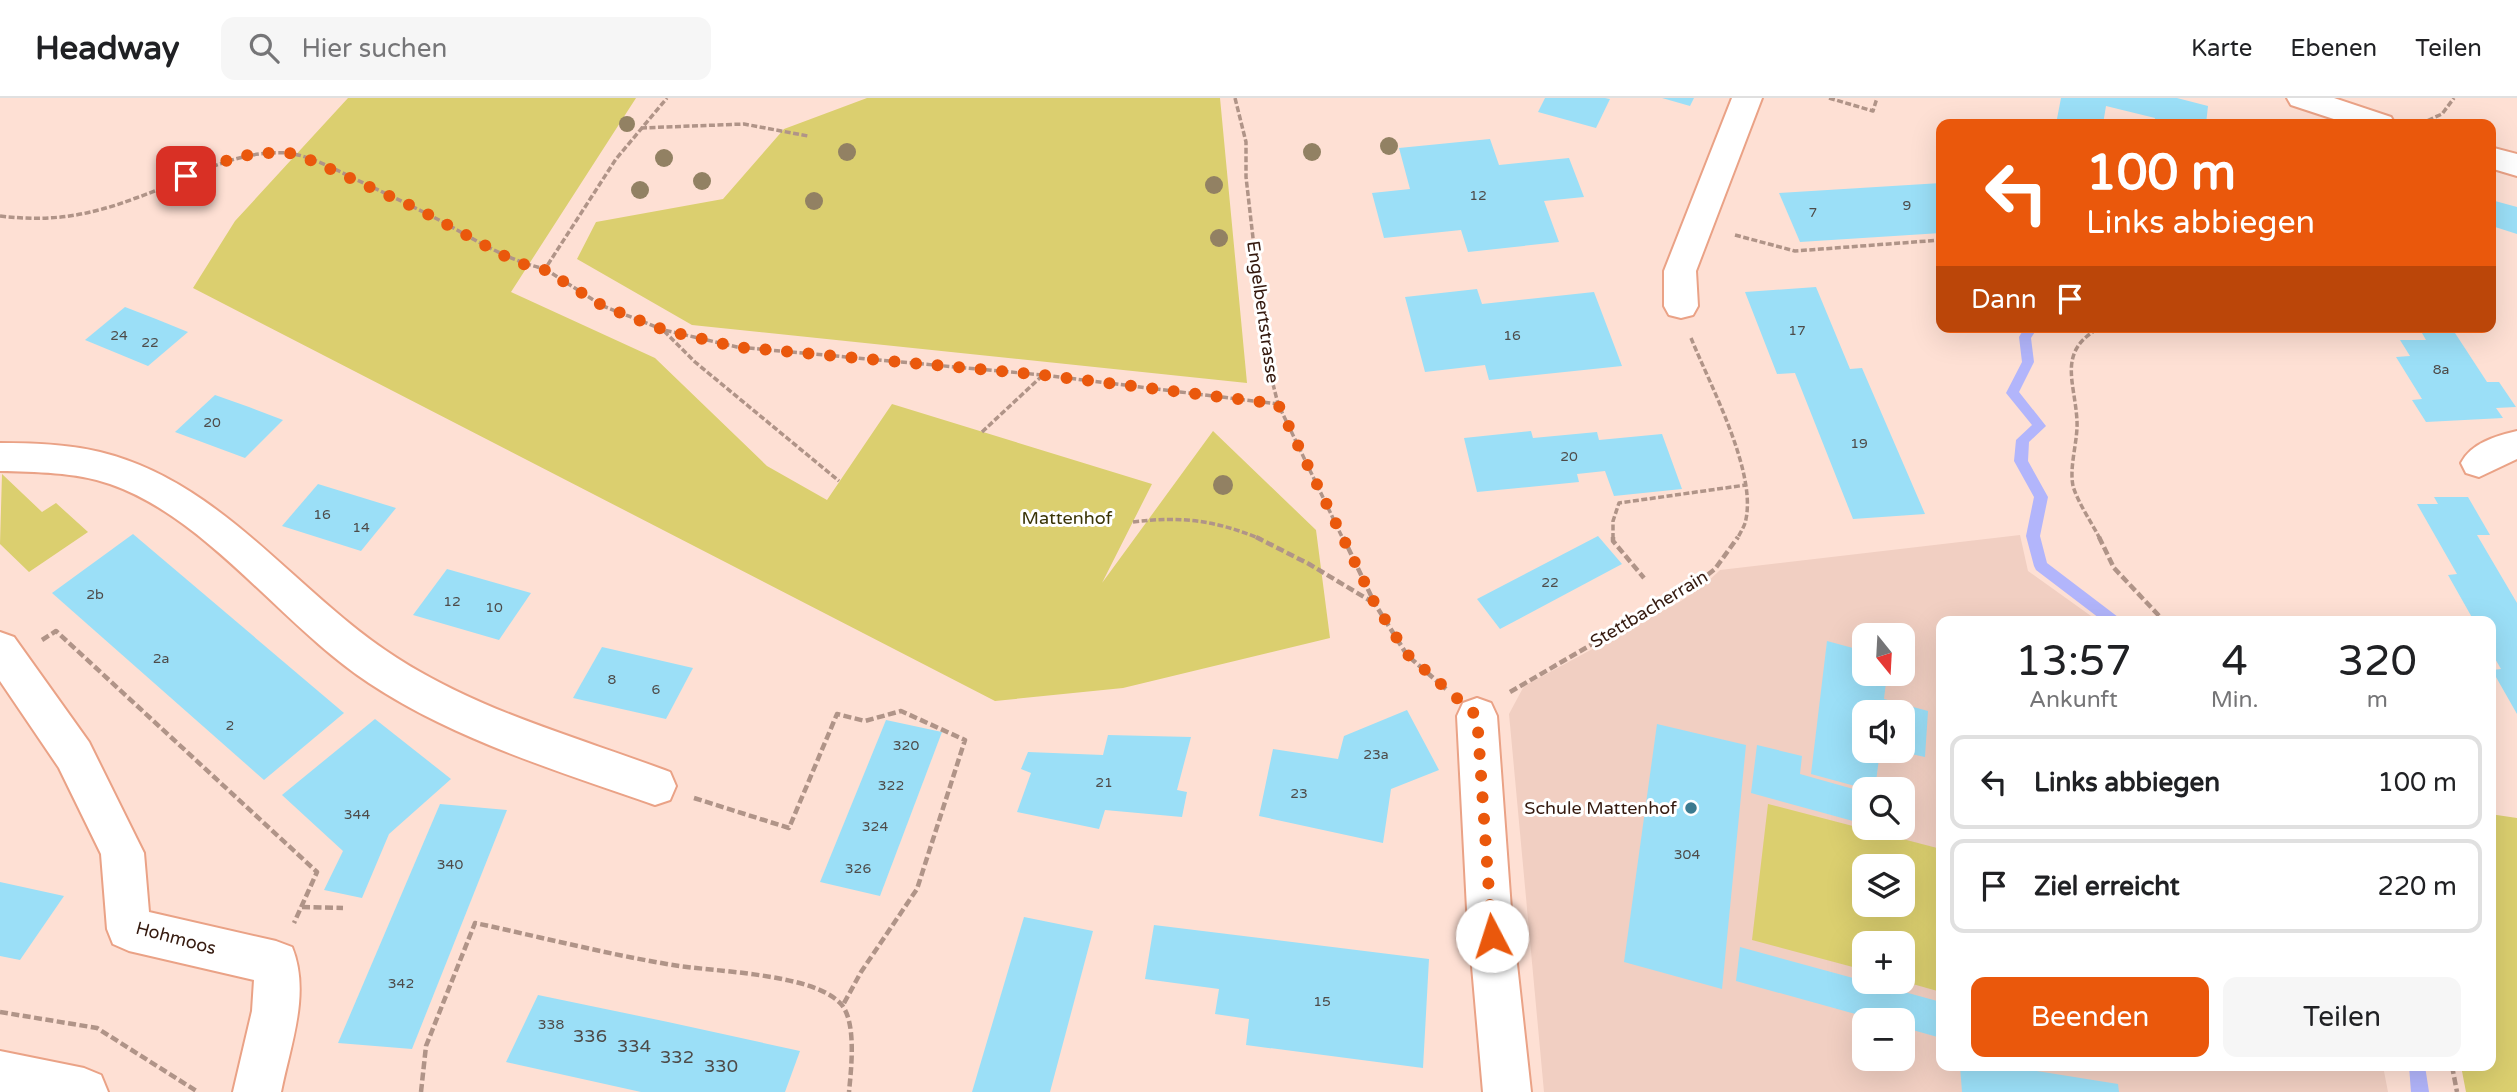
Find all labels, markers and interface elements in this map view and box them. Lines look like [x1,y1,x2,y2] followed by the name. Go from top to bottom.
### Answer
[221,17,711,80] search box
[35,29,179,68] text: Headway
[245,29,283,67] icon: search
[301,33,447,64] text: Hier suchen
[2191,34,2252,63] text: Karte
[2290,34,2377,63] text: Ebenen
[2415,34,2482,63] text: Teilen
[2086,144,2236,203] text: 100 m
[156,146,216,206] pin
[1971,147,2062,238] icon: left
[167,157,205,195] icon: arrive
[1469,187,1487,204] house number: 12
[1903,197,1911,214] house number: 9
[1809,204,1817,221] house number: 7
[2086,204,2315,242] text: Links abbiegen
[1242,239,1284,385] street label: Engelbertstrasse
[2051,280,2089,318] icon: arrive
[1971,284,2037,315] text: Dann
[1788,322,1806,339] house number: 17
[110,327,128,344] house number: 24
[1503,327,1521,344] house number: 16
[141,334,159,351] house number: 22
[2433,361,2449,378] house number: 8a
[203,414,221,431] house number: 20
[1850,435,1868,452] house number: 19
[1560,448,1578,465] house number: 20
[313,506,331,523] house number: 16
[1022,507,1112,529] park label: Mattenhof
[352,519,370,536] house number: 14
[1586,565,1712,653] street label: Stettbacherrain
[1541,574,1559,591] house number: 22
[86,586,104,603] house number: 2b
[443,593,461,610] house number: 12
[485,599,503,616] house number: 10
[1852,623,1914,686] north arrow
[1852,623,1915,1071] map controls
[2015,636,2132,687] text: 13:57
[2221,636,2248,687] text: 4
[2338,636,2417,687] text: 320
[153,650,169,667] house number: 2a
[608,671,617,688] house number: 8
[652,681,661,698] house number: 6
[2029,686,2118,714] text: Ankunft
[2211,686,2258,714] text: Min.
[2367,686,2388,714] text: m
[1852,700,1915,763] button: sound
[226,717,234,734] house number: 2
[893,737,919,754] house number: 320
[1363,746,1389,763] house number: 23a
[1975,763,2013,801] icon: left
[2034,767,2220,798] text: Links abbiegen
[2377,767,2457,798] text: 100 m
[1095,774,1113,791] house number: 21
[878,777,904,794] house number: 322
[1852,777,1915,840] button: search
[1290,785,1308,802] house number: 23
[1524,797,1677,819] place label: Schule Mattenhof
[1683,800,1699,816] marker: Schule Mattenhof
[344,806,370,823] house number: 344
[862,818,888,835] house number: 324
[1674,846,1700,863] house number: 304
[1852,854,1915,917] button: layers
[437,856,463,873] house number: 340
[845,860,871,877] house number: 326
[1975,867,2013,905] icon: arrive
[2034,871,2180,902] text: Ziel erreicht
[2377,871,2457,902] text: 220 m
[1455,899,1529,973] position arrow
[133,917,219,959] street label: Hohmoos
[1852,931,1915,994] button: +
[388,975,414,992] house number: 342
[1971,977,2209,1057] button: Beenden
[2223,977,2461,1057] button: Teilen
[1313,993,1331,1010] house number: 15
[1852,1008,1915,1071] button: −
[538,1016,564,1033] house number: 338
[573,1025,607,1047] house number: 336
[617,1035,651,1057] house number: 334
[660,1046,694,1068] house number: 332
[704,1055,738,1077] house number: 330

